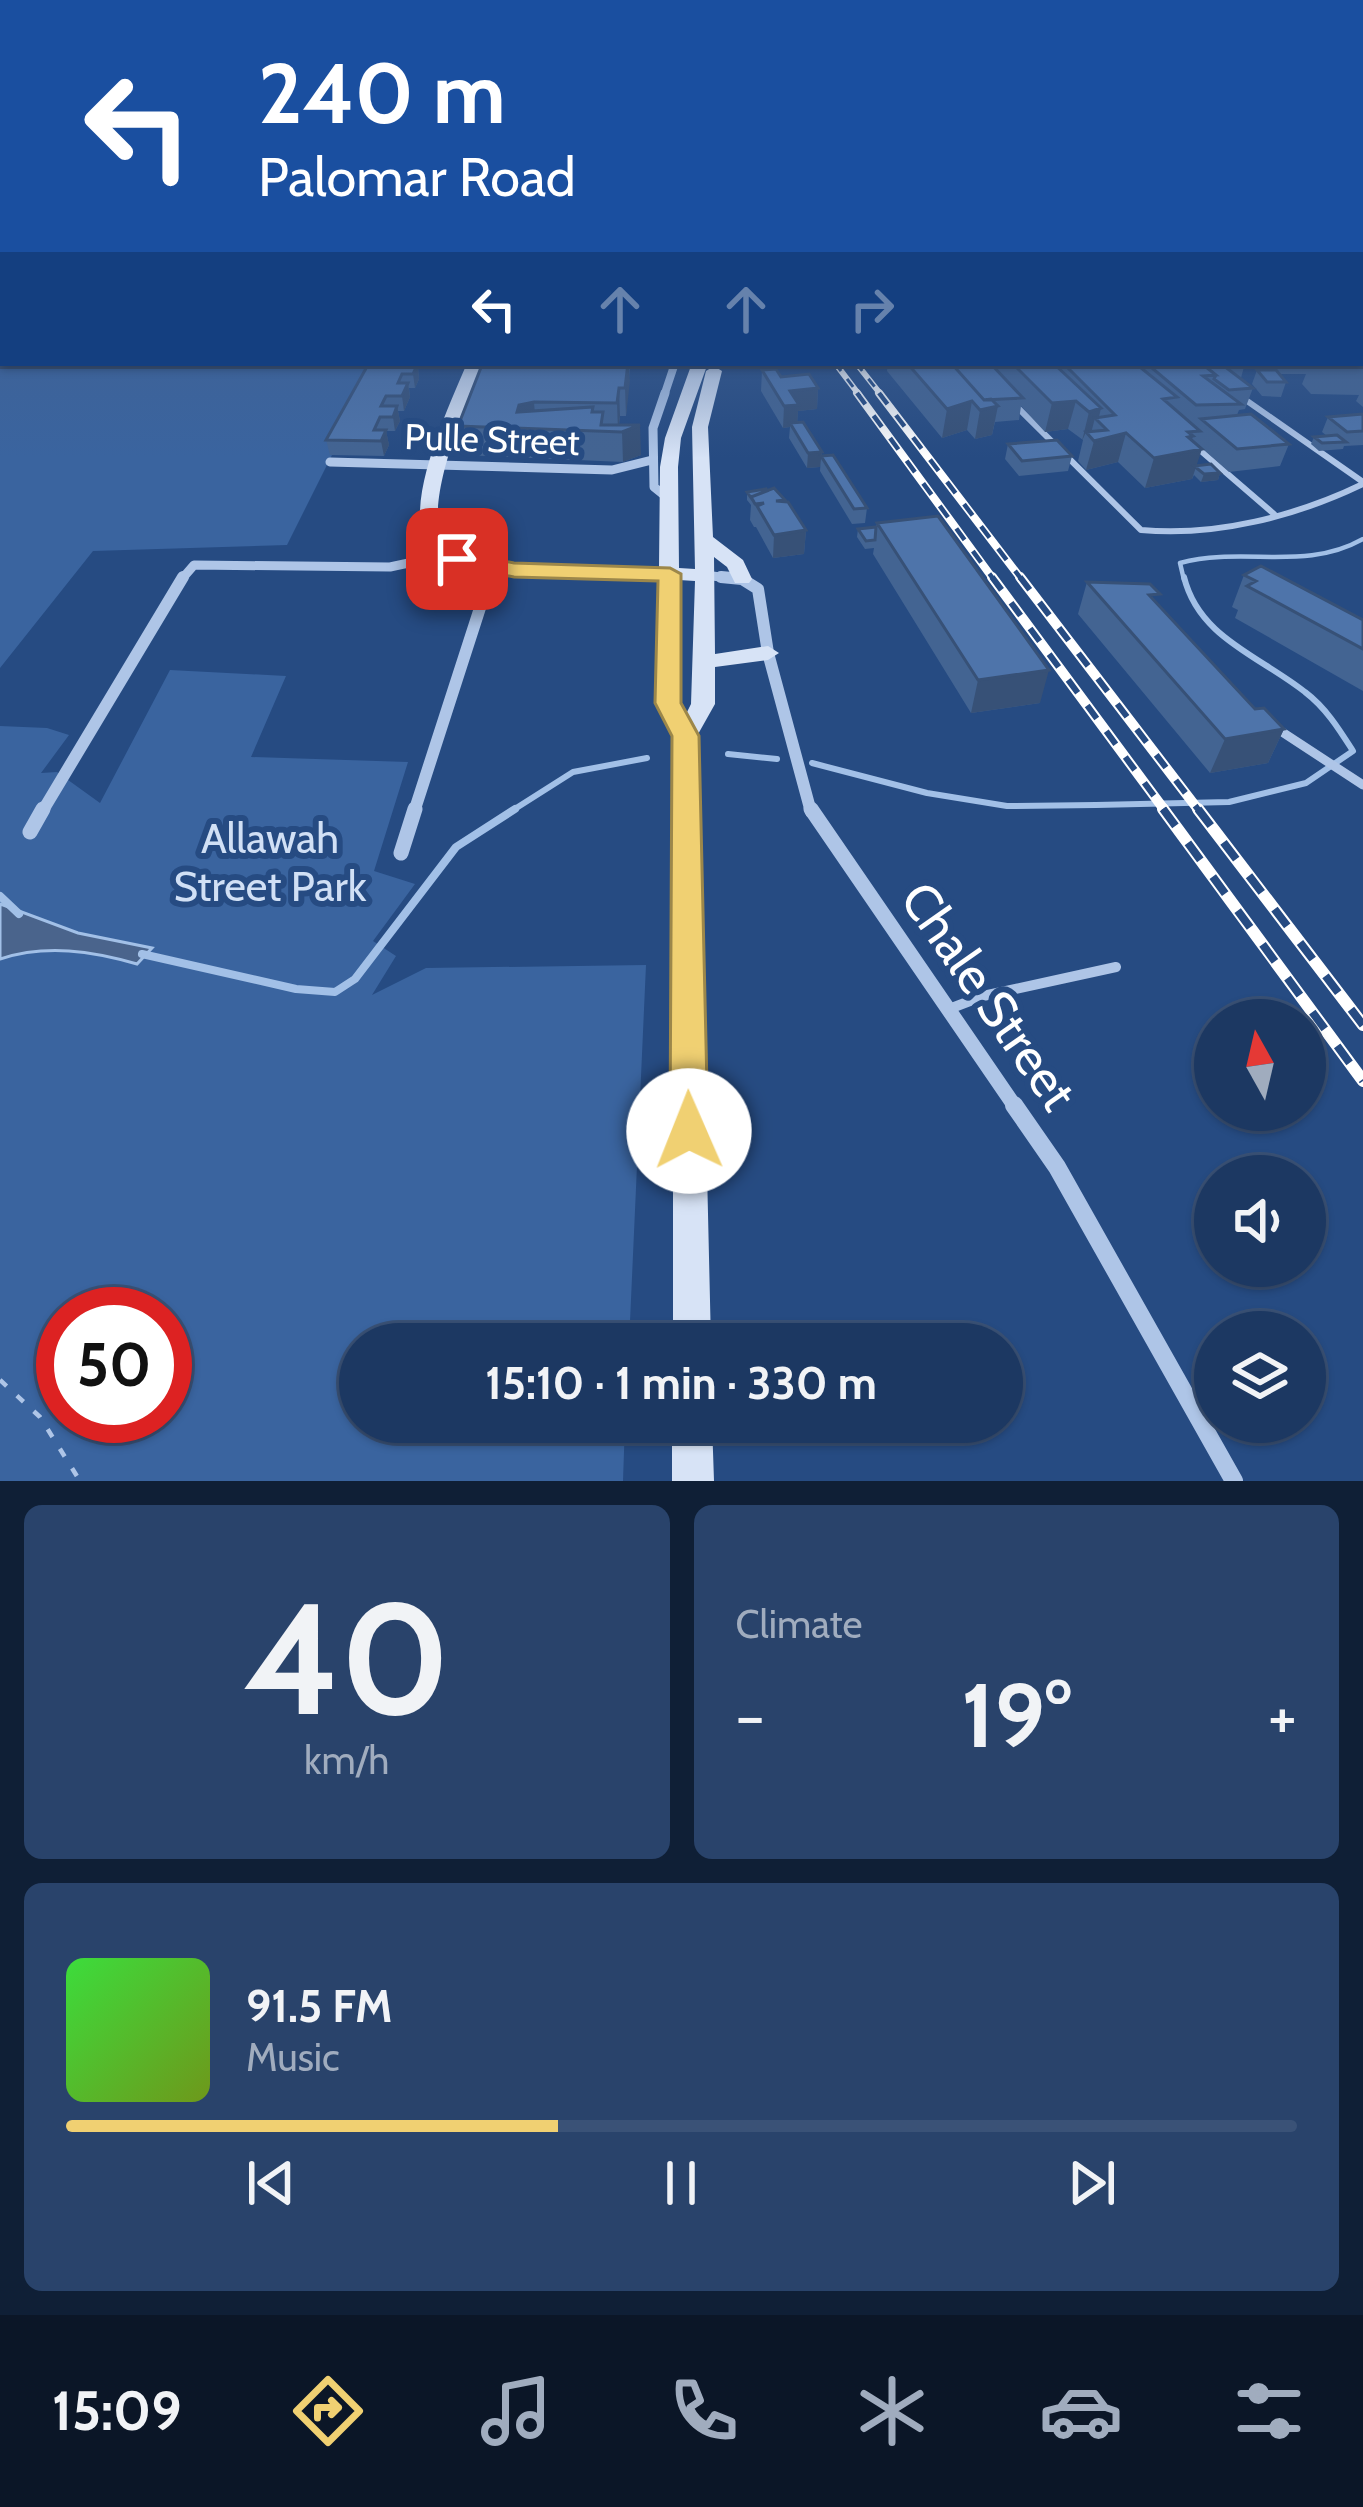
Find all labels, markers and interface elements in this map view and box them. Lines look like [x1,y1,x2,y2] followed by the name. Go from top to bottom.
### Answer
[258,42,506,144] text: 240 m
[60,48,216,204] icon: left
[258,144,576,210] text: Palomar Road
[461,276,527,342] icon: left
[587,276,653,342] icon: ahead
[713,276,779,342] icon: ahead
[839,276,905,342] icon: right
[404,414,580,464] street label: Pulle Street
[406,508,508,610] pin
[424,526,490,592] icon: arrive
[173,812,367,912] park label: Allawah Street Park
[888,870,1090,1122] street label: Chale Street
[1194,999,1326,1131] north arrow
[1194,999,1326,1443] map controls
[626,1068,752,1194] position arrow
[1194,1155,1326,1287] button: sound
[36,1287,192,1443] speed limit sign: 50
[1194,1311,1326,1443] button: layers
[485,1356,877,1410] text: 15:10 · 1 min · 330 m
[243,1563,450,1753] text: 40
[736,1600,862,1648] text: Climate
[961,1660,1071,1770] text: 19°
[736,1675,765,1756] text: −
[1268,1675,1297,1756] text: +
[304,1736,389,1784] text: km/h
[246,1979,393,2033] text: 91.5 FM
[246,2033,340,2081] text: Music
[238,2150,304,2216] icon: previous
[648,2150,714,2216] icon: pause
[1059,2150,1125,2216] icon: next
[286,2369,370,2453] icon: directions
[474,2369,558,2453] icon: music
[662,2369,746,2453] icon: phone
[850,2369,934,2453] icon: climate
[1039,2369,1123,2453] icon: car
[1227,2369,1311,2453] icon: filters
[52,2378,182,2444] text: 15:09

